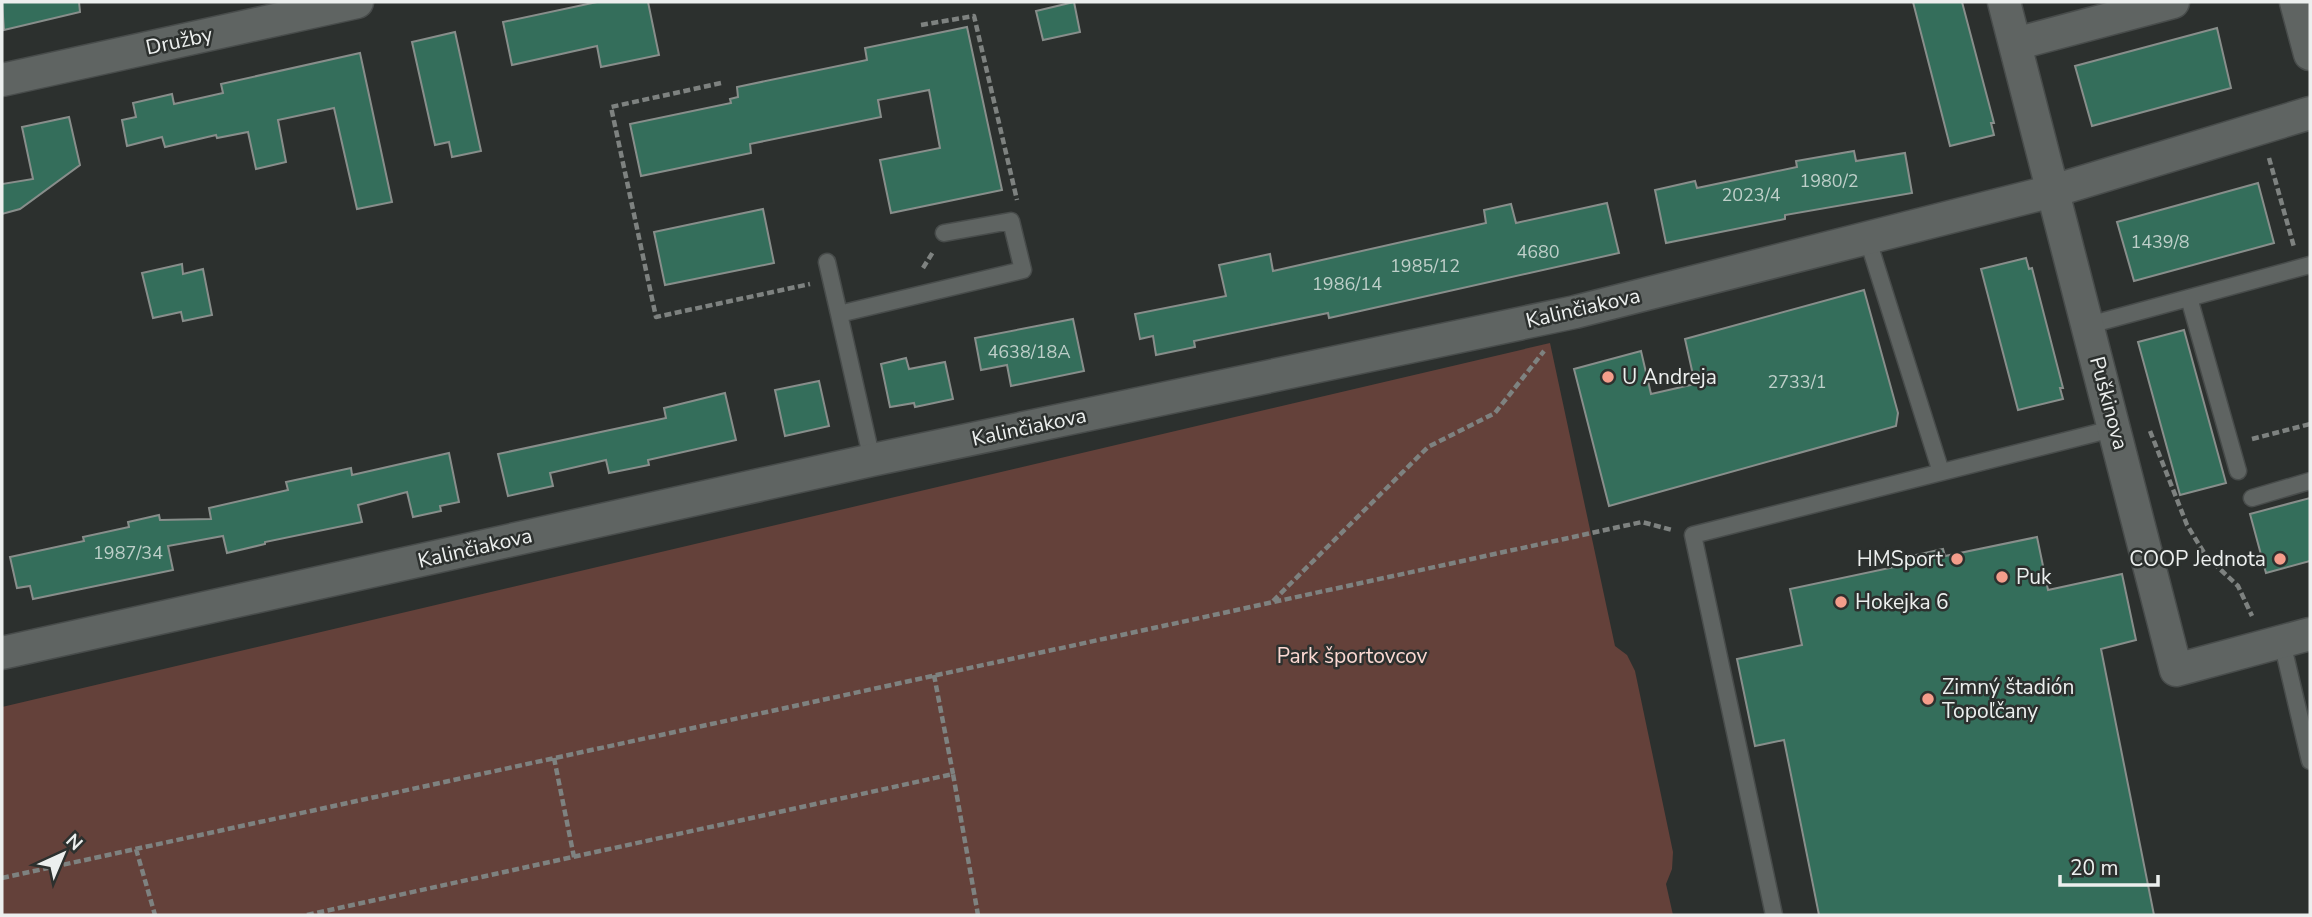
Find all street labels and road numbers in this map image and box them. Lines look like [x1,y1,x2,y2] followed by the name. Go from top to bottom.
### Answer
[143,20,215,62] street label: Družby
[1523,281,1643,335] street label: Kalinčiakova
[2083,353,2135,453] street label: Puškinova
[969,401,1089,453] street label: Kalinčiakova
[415,521,535,575] street label: Kalinčiakova

